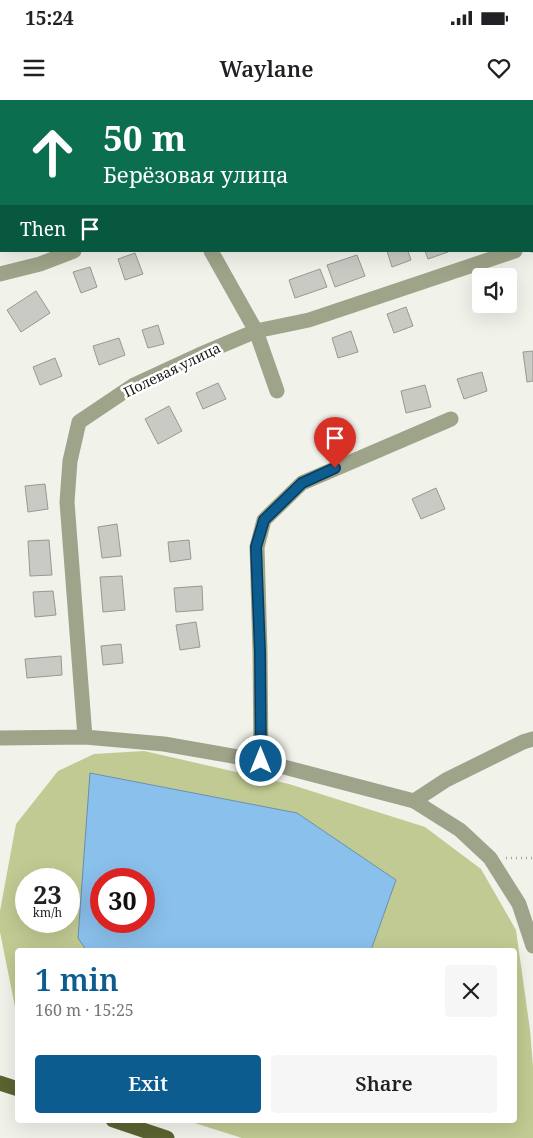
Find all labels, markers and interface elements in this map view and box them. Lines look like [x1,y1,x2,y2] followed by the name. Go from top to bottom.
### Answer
[25,5,74,31] text: 15:24
[220,53,313,83] text: Waylane
[20,54,48,82] icon: menu
[485,54,513,82] icon: heart
[103,114,186,161] text: 50 m
[20,120,85,185] icon: ahead
[103,159,288,189] text: Берёзовая улица
[76,215,104,243] icon: arrive
[20,216,66,242] text: Then
[472,268,517,313] map controls
[472,268,517,313] button: sound
[120,338,223,401] street label: Полевая улица
[314,417,356,468] pin
[321,424,349,452] icon: arrive
[234,734,286,786] position arrow
[90,868,155,933] speed limit sign: 30
[33,877,62,911] text: 23
[33,904,62,921] text: km/h
[35,959,119,1000] text: 1 min
[445,965,497,1017] button: close
[35,999,134,1021] text: 160 m · 15:25
[35,1055,261,1113] button: Exit
[271,1055,497,1113] button: Share

